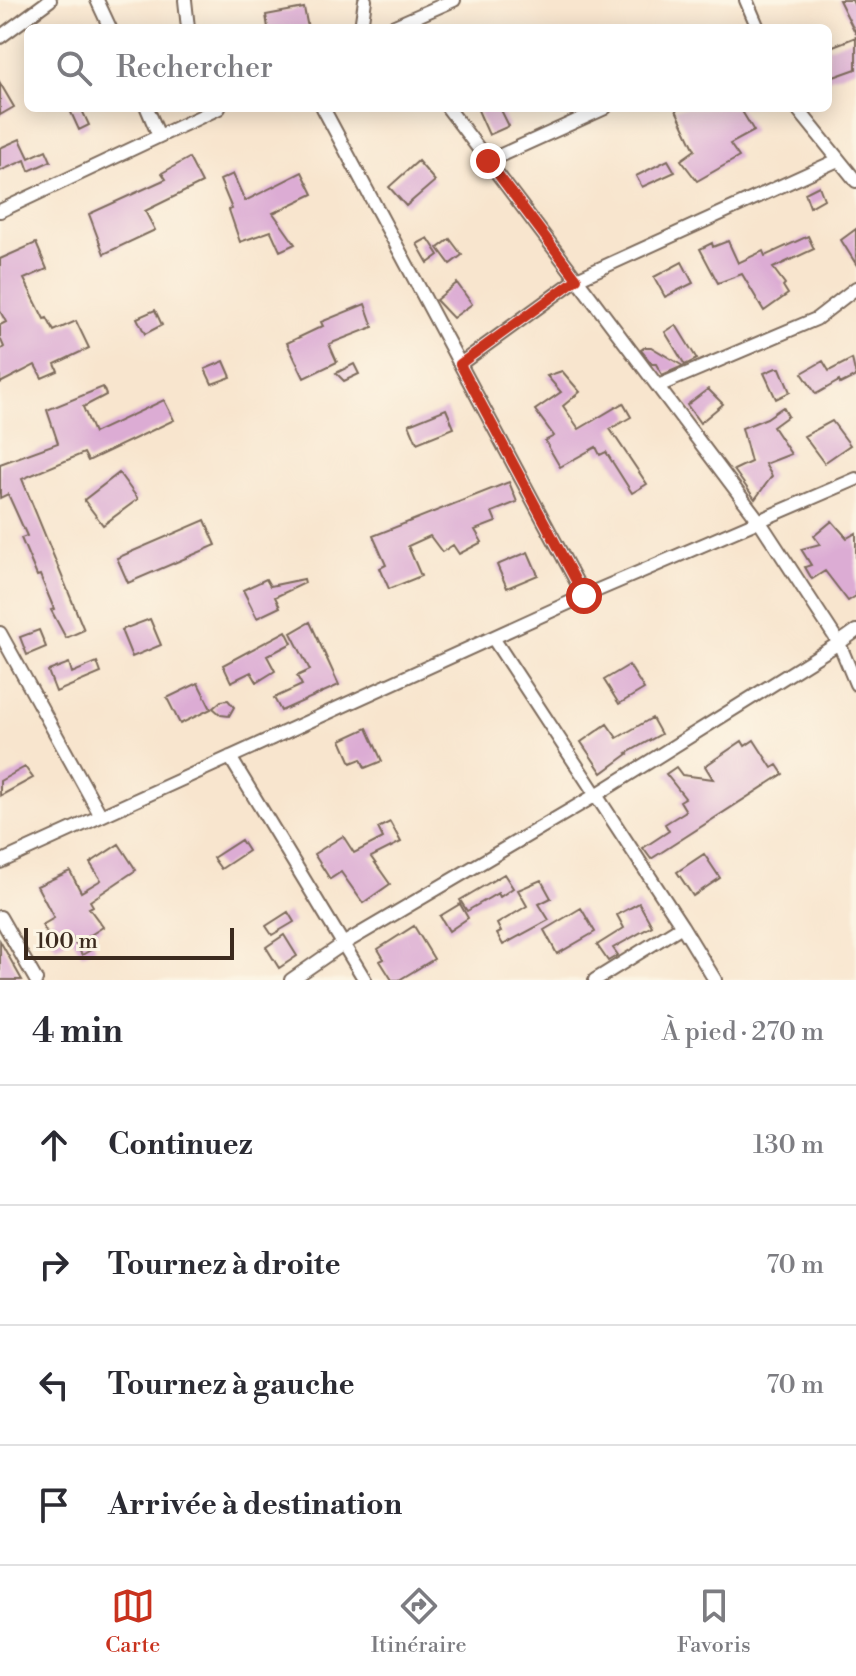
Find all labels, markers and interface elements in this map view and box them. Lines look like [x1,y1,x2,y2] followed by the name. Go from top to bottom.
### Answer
[24,24,832,112] search box
[52,46,96,90] icon: search
[116,49,273,87] text: Rechercher
[470,143,506,179] route end
[566,578,602,614] route start
[24,924,234,960] scale bar
[36,928,98,955] text: 100 m
[32,1011,123,1053] text: 4 min
[662,1016,824,1048] text: À pied · 270 m
[32,1123,76,1167] icon: ahead
[108,1126,253,1164] text: Continuez
[753,1129,824,1161] text: 130 m
[32,1243,76,1287] icon: right
[108,1246,341,1284] text: Tournez à droite
[766,1249,824,1281] text: 70 m
[32,1363,76,1407] icon: left
[108,1366,355,1404] text: Tournez à gauche
[766,1369,824,1401] text: 70 m
[32,1483,76,1527] icon: arrive
[108,1486,402,1524] text: Arrivée à destination
[105,1584,160,1659] tab: Carte
[371,1584,467,1659] tab: Itinéraire
[677,1584,751,1659] tab: Favoris

